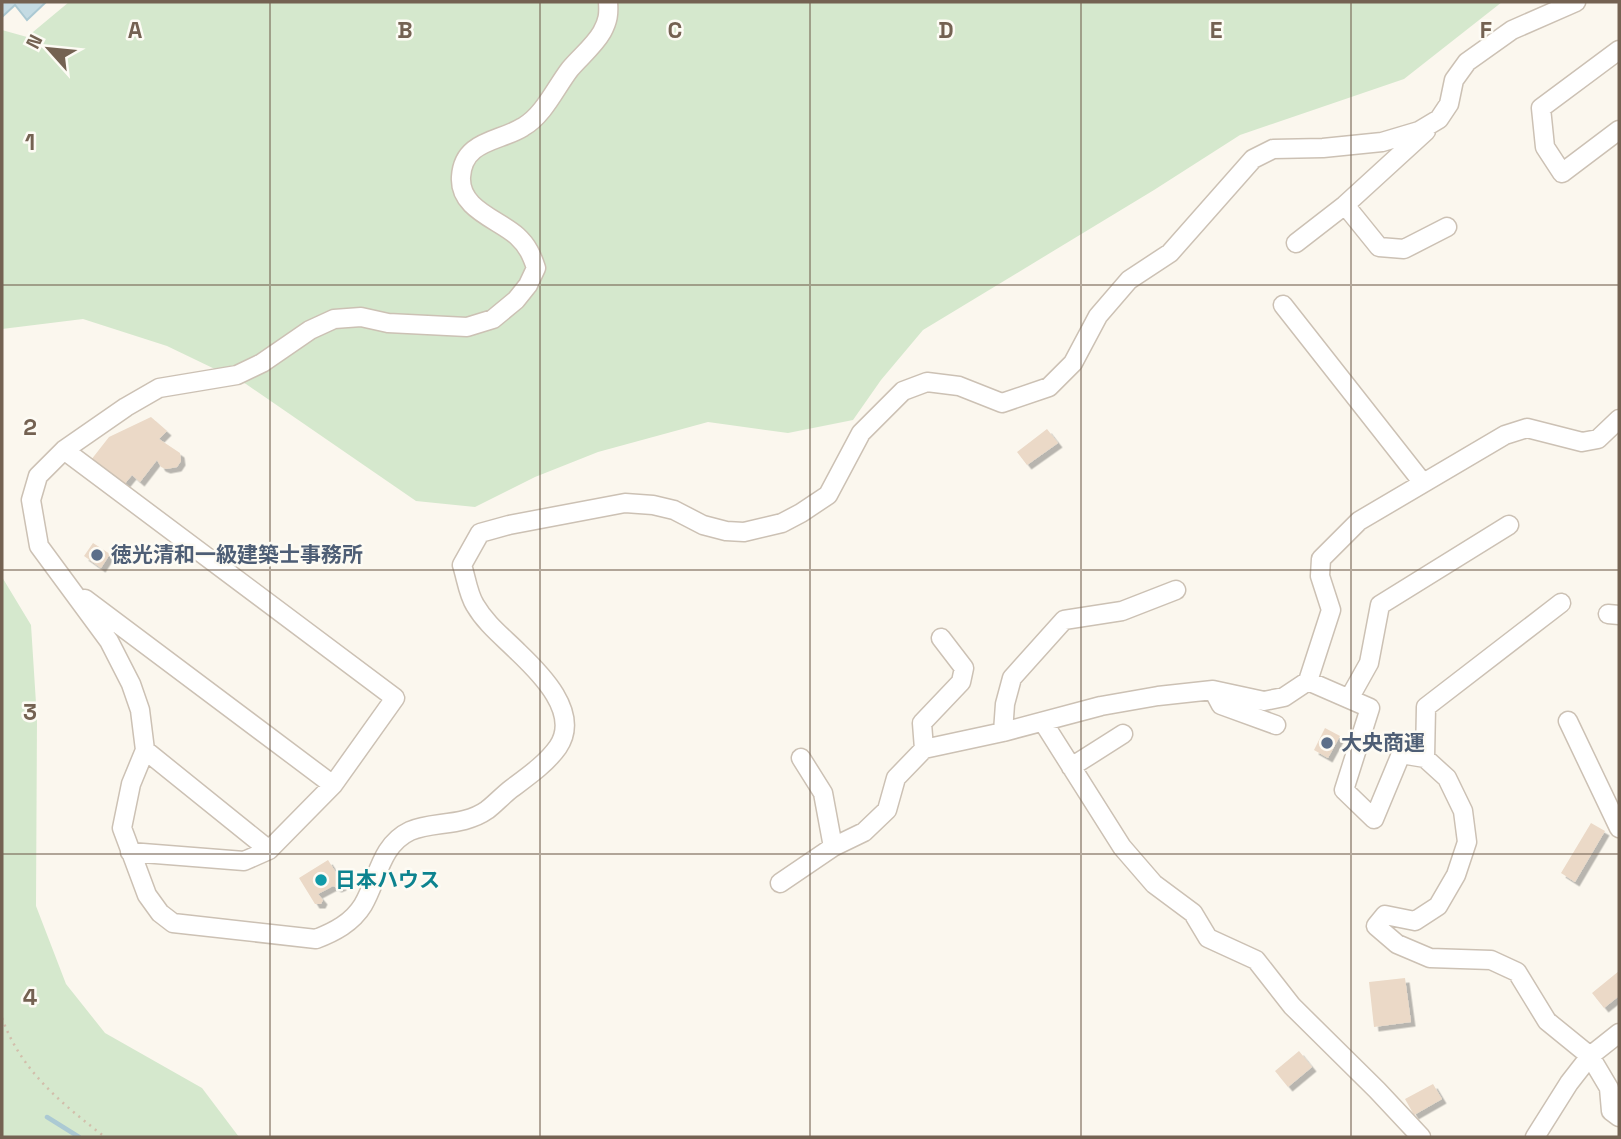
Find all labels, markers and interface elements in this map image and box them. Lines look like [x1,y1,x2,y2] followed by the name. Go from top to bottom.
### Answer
[14,14,84,84] north arrow
[128,15,143,45] text: A
[397,15,413,45] text: B
[668,15,682,45] text: C
[938,15,954,45] text: D
[1210,15,1222,45] text: E
[1480,15,1492,45] text: F
[20,30,48,53] text: N
[25,127,35,157] text: 1
[23,412,37,442] text: 2
[111,541,363,568] place label: 徳光清和一級建築士事務所
[89,547,105,563] marker: 徳光清和一級建築士事務所
[23,697,37,727] text: 3
[1341,729,1425,756] place label: 大央商運
[1319,735,1335,751] marker: 大央商運
[335,866,440,893] place label: 日本ハウス
[313,872,329,888] marker: 日本ハウス
[23,982,38,1012] text: 4

